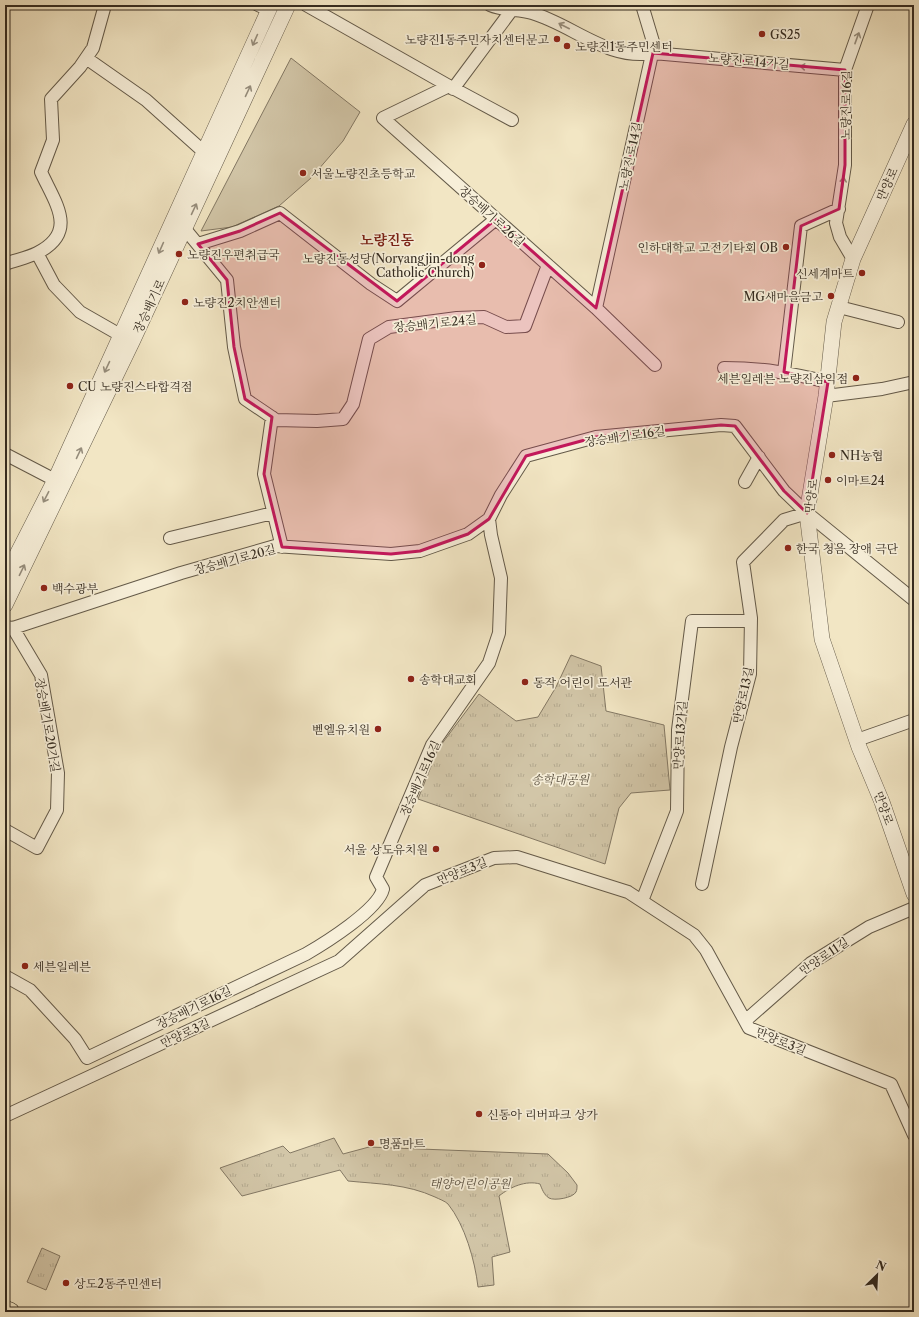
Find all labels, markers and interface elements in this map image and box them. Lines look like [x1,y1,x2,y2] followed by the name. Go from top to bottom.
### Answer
[558,22,570,30] one-way arrow
[770,27,800,42] place label: GS25
[757,29,767,39] marker: GS25
[405,32,549,47] place label: 노량진1동주민자치센터문고
[853,32,861,44] one-way arrow
[251,34,258,46] one-way arrow
[552,34,562,44] marker: 노량진1동주민자치센터문고
[575,39,673,54] place label: 노량진1동주민센터
[562,41,572,51] marker: 노량진1동주민센터
[708,50,790,72] street label: 노량진로14가길
[800,63,813,70] one-way arrow
[838,70,854,140] street label: 노량진로16길
[245,85,252,97] one-way arrow
[615,120,645,192] street label: 노량진로14길
[873,165,901,203] street label: 만양로
[311,166,416,181] place label: 서울노량진초등학교
[298,168,308,178] marker: 서울노량진초등학교
[839,177,846,190] one-way arrow
[456,182,528,250] street label: 장승배기로26길
[191,203,198,215] one-way arrow
[360,231,415,249] district label: 노량진동
[637,240,778,255] place label: 인하대학교 고전기타회 OB
[157,242,164,254] one-way arrow
[781,242,791,252] marker: 인하대학교 고전기타회 OB
[187,247,280,262] place label: 노량진우편취급국
[174,249,184,259] marker: 노량진우편취급국
[302,251,475,280] place label: 노량진동성당(Noryangjin-dong Catholic Church)
[477,260,487,270] marker: 노량진동성당(Noryangjin-dong Catholic Church)
[796,266,854,281] place label: 신세계마트
[857,268,867,278] marker: 신세계마트
[130,276,168,335] street label: 장승배기로
[743,289,823,304] place label: MG새마을금고
[826,291,836,301] marker: MG새마을금고
[193,295,281,310] place label: 노량진2치안센터
[180,297,190,307] marker: 노량진2치안센터
[393,311,477,335] street label: 장승배기로24길
[103,360,110,372] one-way arrow
[717,371,848,386] place label: 세븐일레븐 노량진삼익점
[851,373,861,383] marker: 세븐일레븐 노량진삼익점
[78,379,192,394] place label: CU 노량진스타합격점
[65,381,75,391] marker: CU 노량진스타합격점
[584,423,666,449] street label: 장승배기로16길
[76,448,83,460] one-way arrow
[840,448,883,463] place label: NH농협
[827,450,837,460] marker: NH농협
[836,473,885,488] place label: 이마트24
[823,475,833,485] marker: 이마트24
[801,477,821,514] street label: 만양로
[42,491,49,503] one-way arrow
[192,541,278,577] street label: 장승배기로20길
[796,541,899,556] place label: 한국 청음 장애 극단
[783,543,793,553] marker: 한국 청음 장애 극단
[19,564,26,576] one-way arrow
[52,581,99,596] place label: 백수광부
[39,583,49,593] marker: 백수광부
[730,665,756,725] street label: 만양로13길
[419,672,477,687] place label: 송학대교회
[406,674,416,684] marker: 송학대교회
[533,675,633,690] place label: 동작 어린이 도서관
[32,677,64,773] street label: 장승배기로20가길
[520,677,530,687] marker: 동작 어린이 도서관
[670,700,690,770] street label: 만양로13가길
[312,722,370,737] place label: 벧엘유치원
[373,724,383,734] marker: 벧엘유치원
[397,738,443,818] street label: 장승배기로16길
[531,772,590,787] park label: 송학대공원
[871,789,897,827] street label: 만양로
[344,842,428,857] place label: 서울 상도유치원
[431,844,441,854] marker: 서울 상도유치원
[435,854,489,888] street label: 만양로3길
[796,934,852,978] street label: 만양로11길
[33,959,91,974] place label: 세븐일레븐
[20,961,30,971] marker: 세븐일레븐
[154,982,234,1032] street label: 장승배기로16길
[158,1015,212,1051] street label: 만양로3길
[754,1024,808,1058] street label: 만양로3길
[487,1107,598,1122] place label: 신동아 리버파크 상가
[474,1109,484,1119] marker: 신동아 리버파크 상가
[379,1136,426,1151] place label: 명품마트
[366,1138,376,1148] marker: 명품마트
[429,1176,512,1191] park label: 태양어린이공원
[857,1255,897,1295] north arrow
[874,1258,889,1274] text: N
[74,1276,162,1291] place label: 상도2동주민센터
[61,1278,71,1288] marker: 상도2동주민센터

